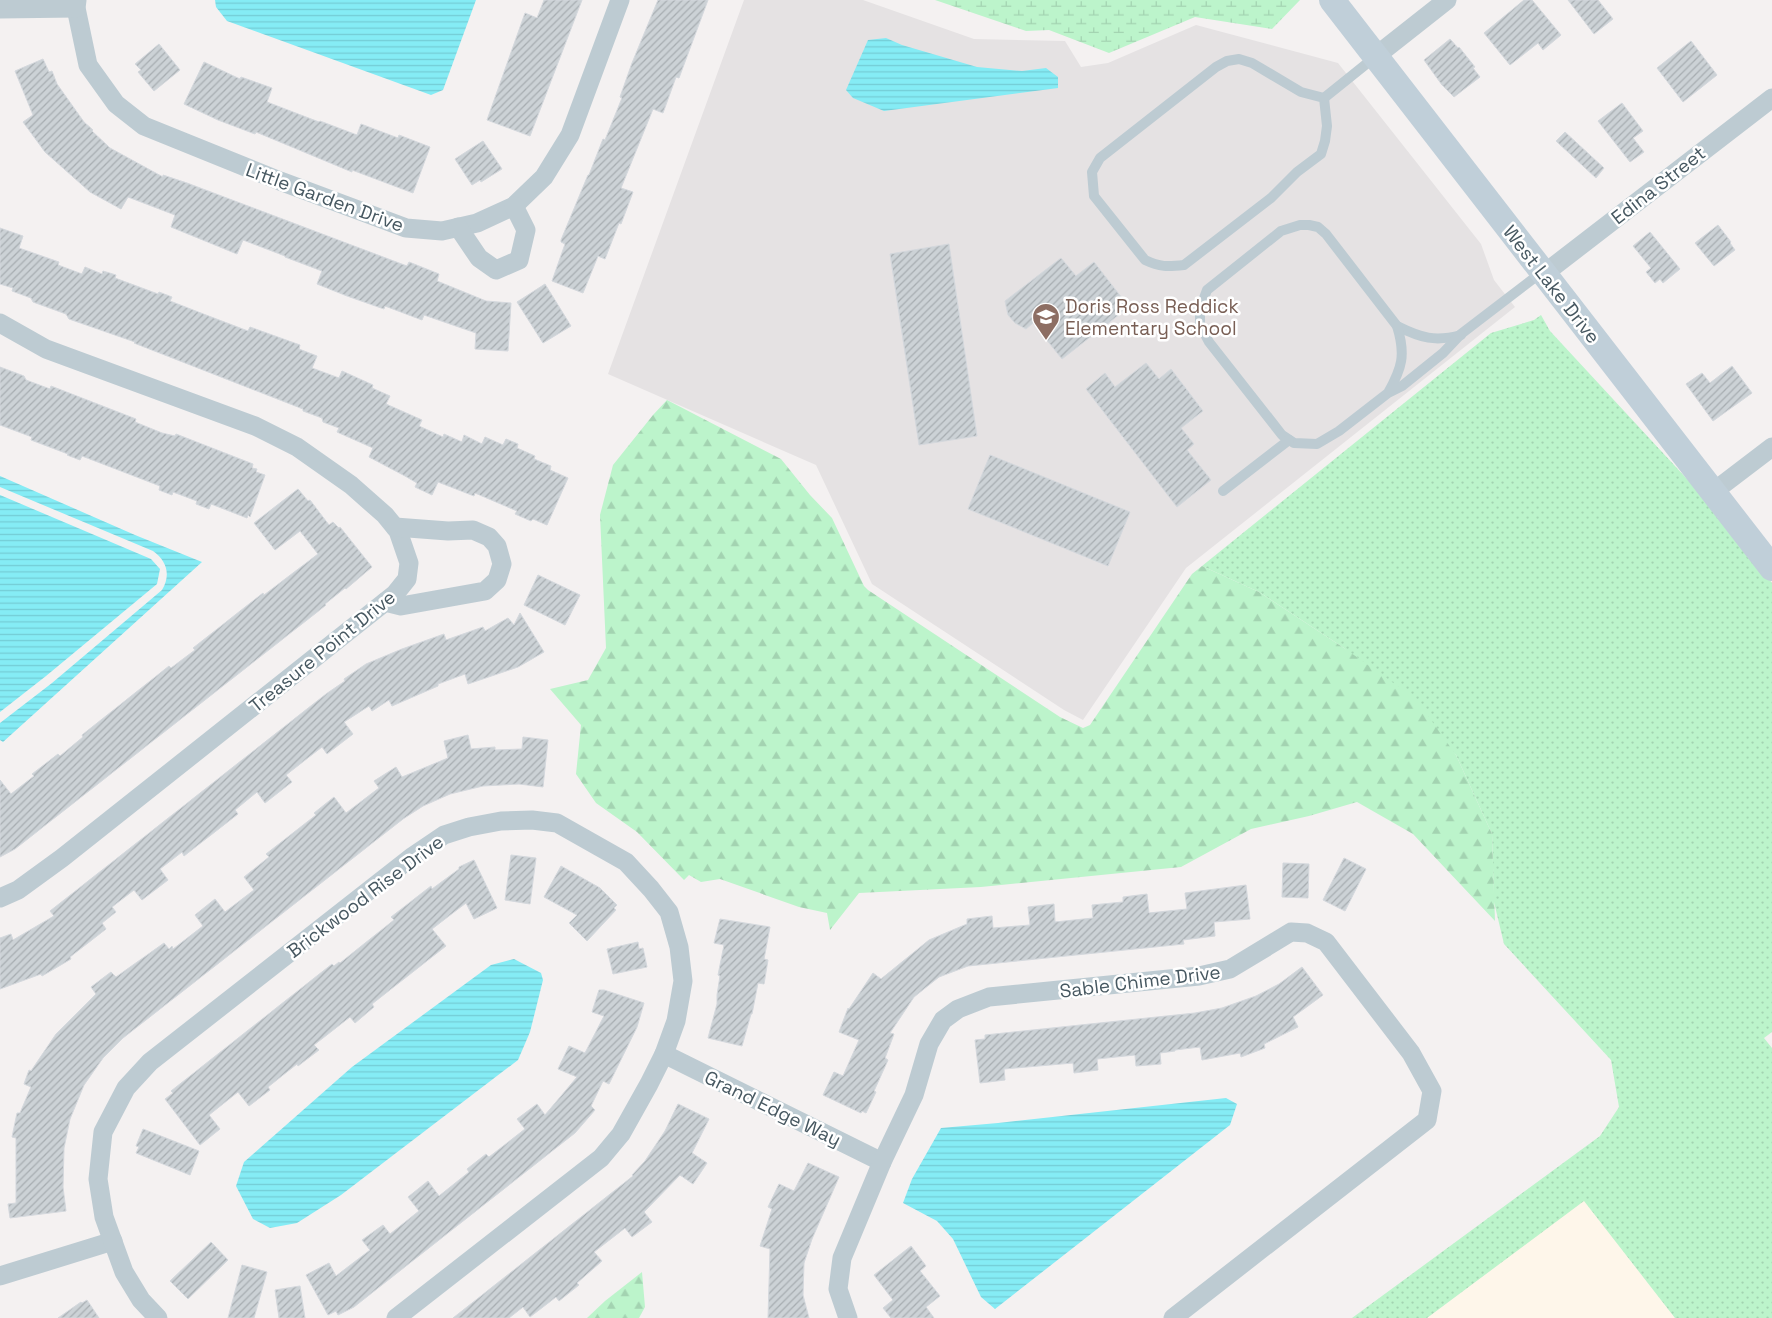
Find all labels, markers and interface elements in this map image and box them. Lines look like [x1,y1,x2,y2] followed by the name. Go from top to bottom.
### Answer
[1606,141,1711,230] street label: Edina Street
[242,157,407,238] street label: Little Garden Drive
[1498,220,1606,349] street label: West Lake Drive
[1065,294,1239,341] place label: Doris Ross Reddick Elementary School
[1031,302,1061,341] school or university icon: Doris Ross Reddick Elementary School
[244,585,401,718] street label: Treasure Point Drive
[282,829,449,964] street label: Brickwood Rise Drive
[1058,959,1222,1004] street label: Sable Chime Drive
[700,1065,845,1152] street label: Grand Edge Way

